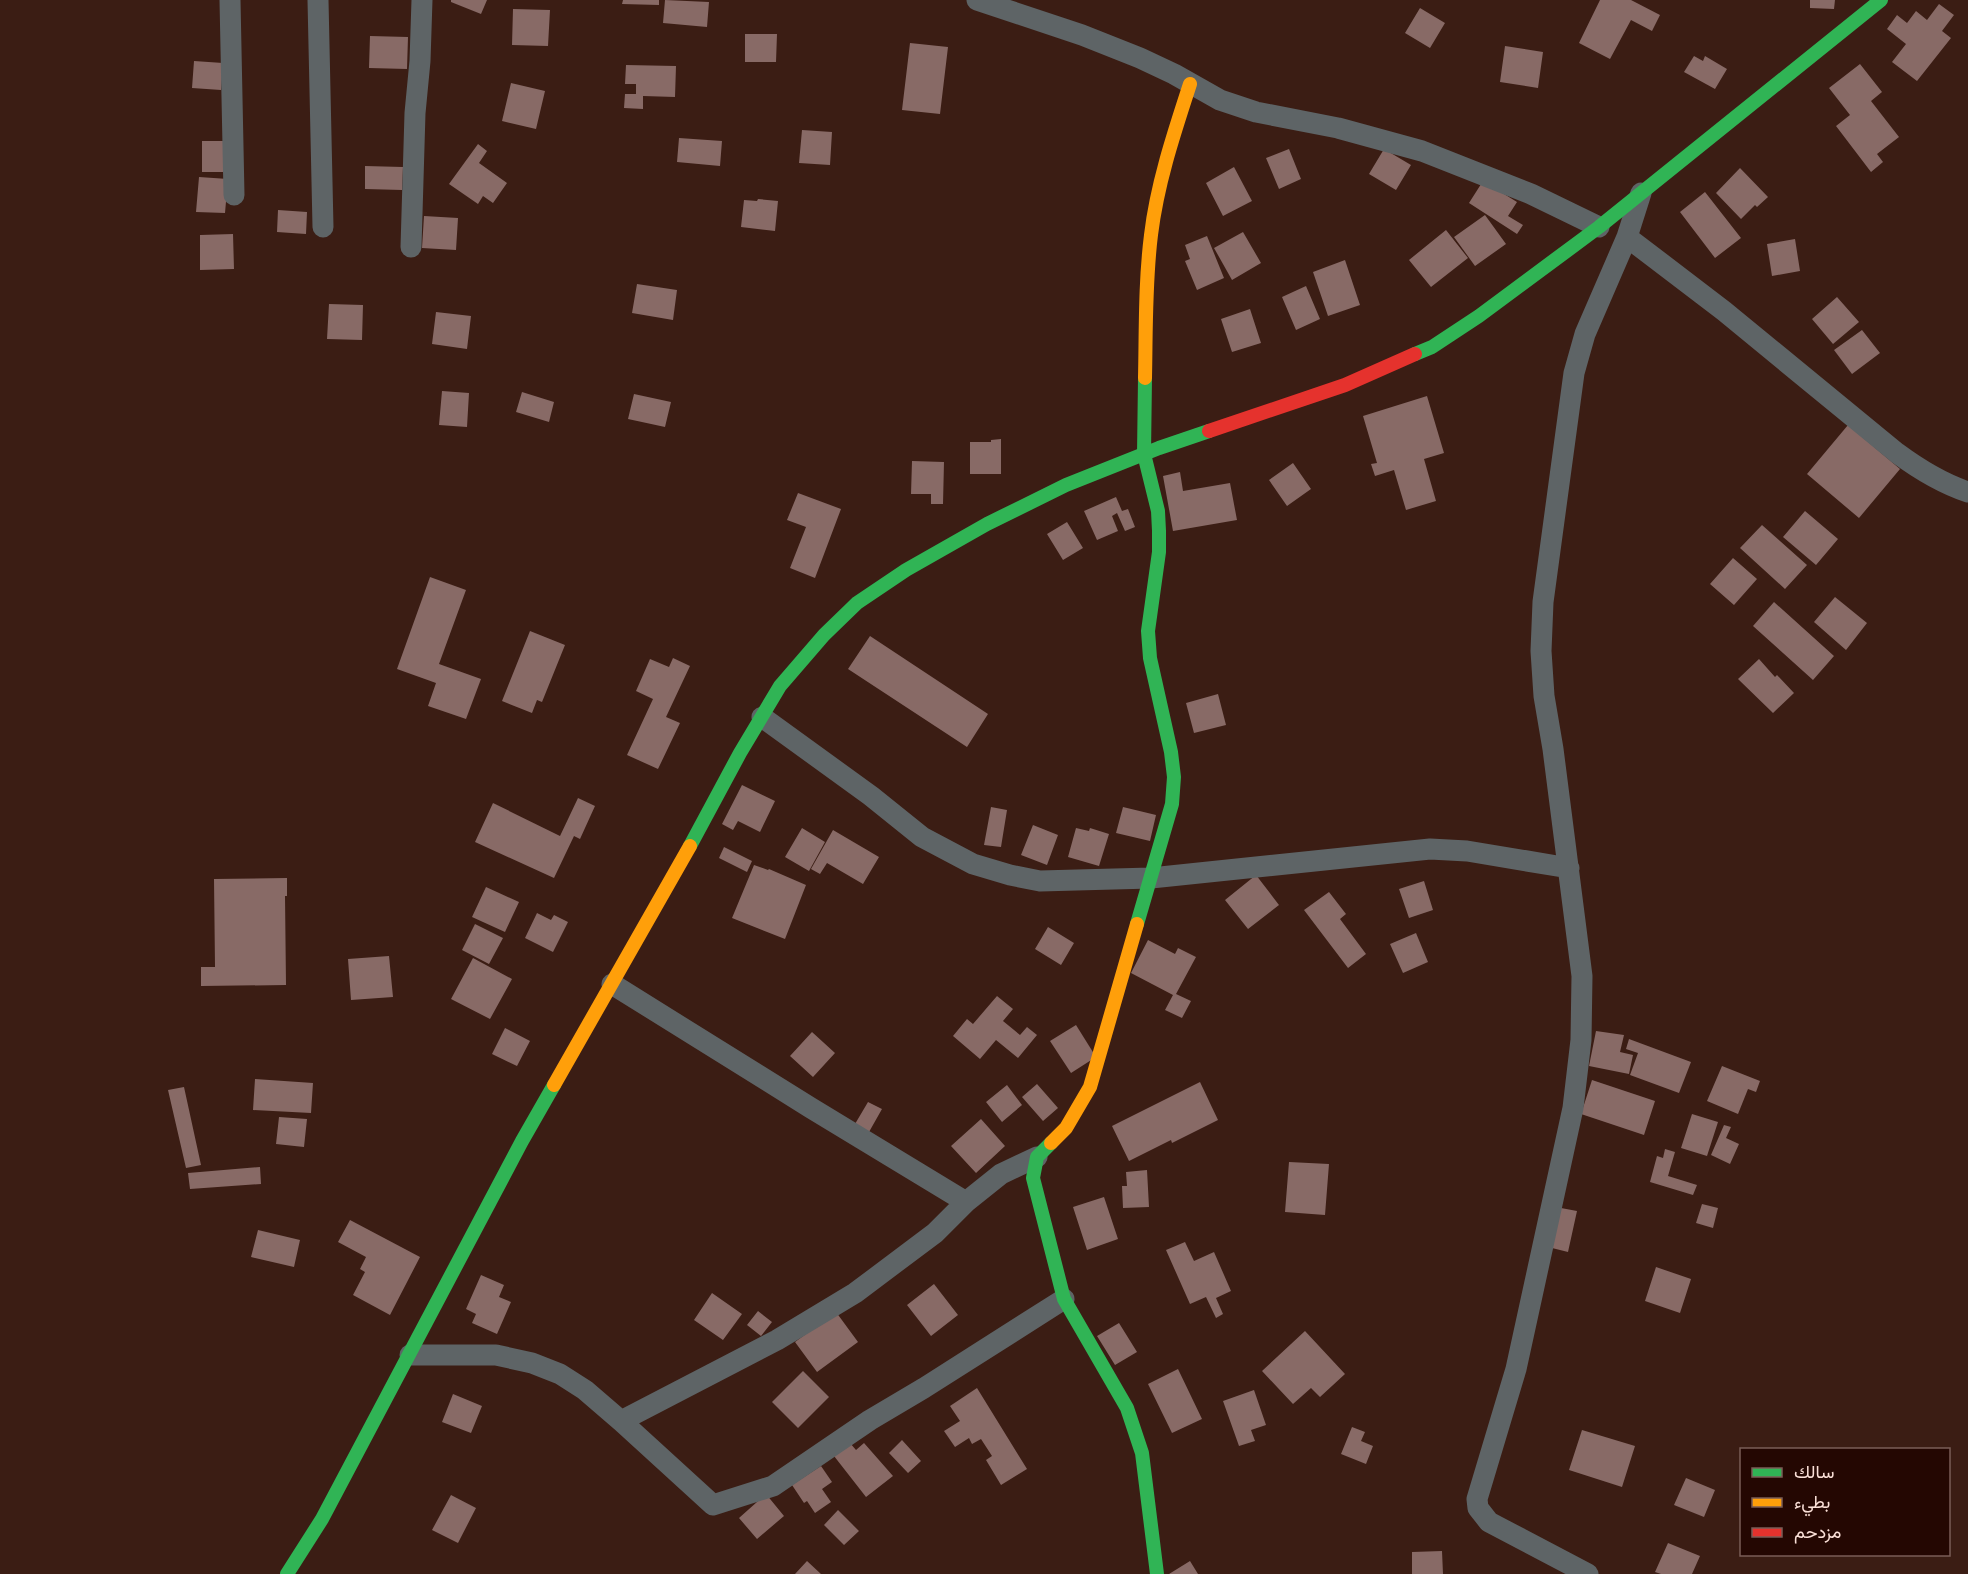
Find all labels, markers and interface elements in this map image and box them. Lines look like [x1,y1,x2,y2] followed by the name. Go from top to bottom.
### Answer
[1740,1448,1950,1556] legend
[1794,1460,1834,1483] text: سالك
[1794,1490,1830,1517] text: بطيء
[1794,1520,1841,1544] text: مزدحم

